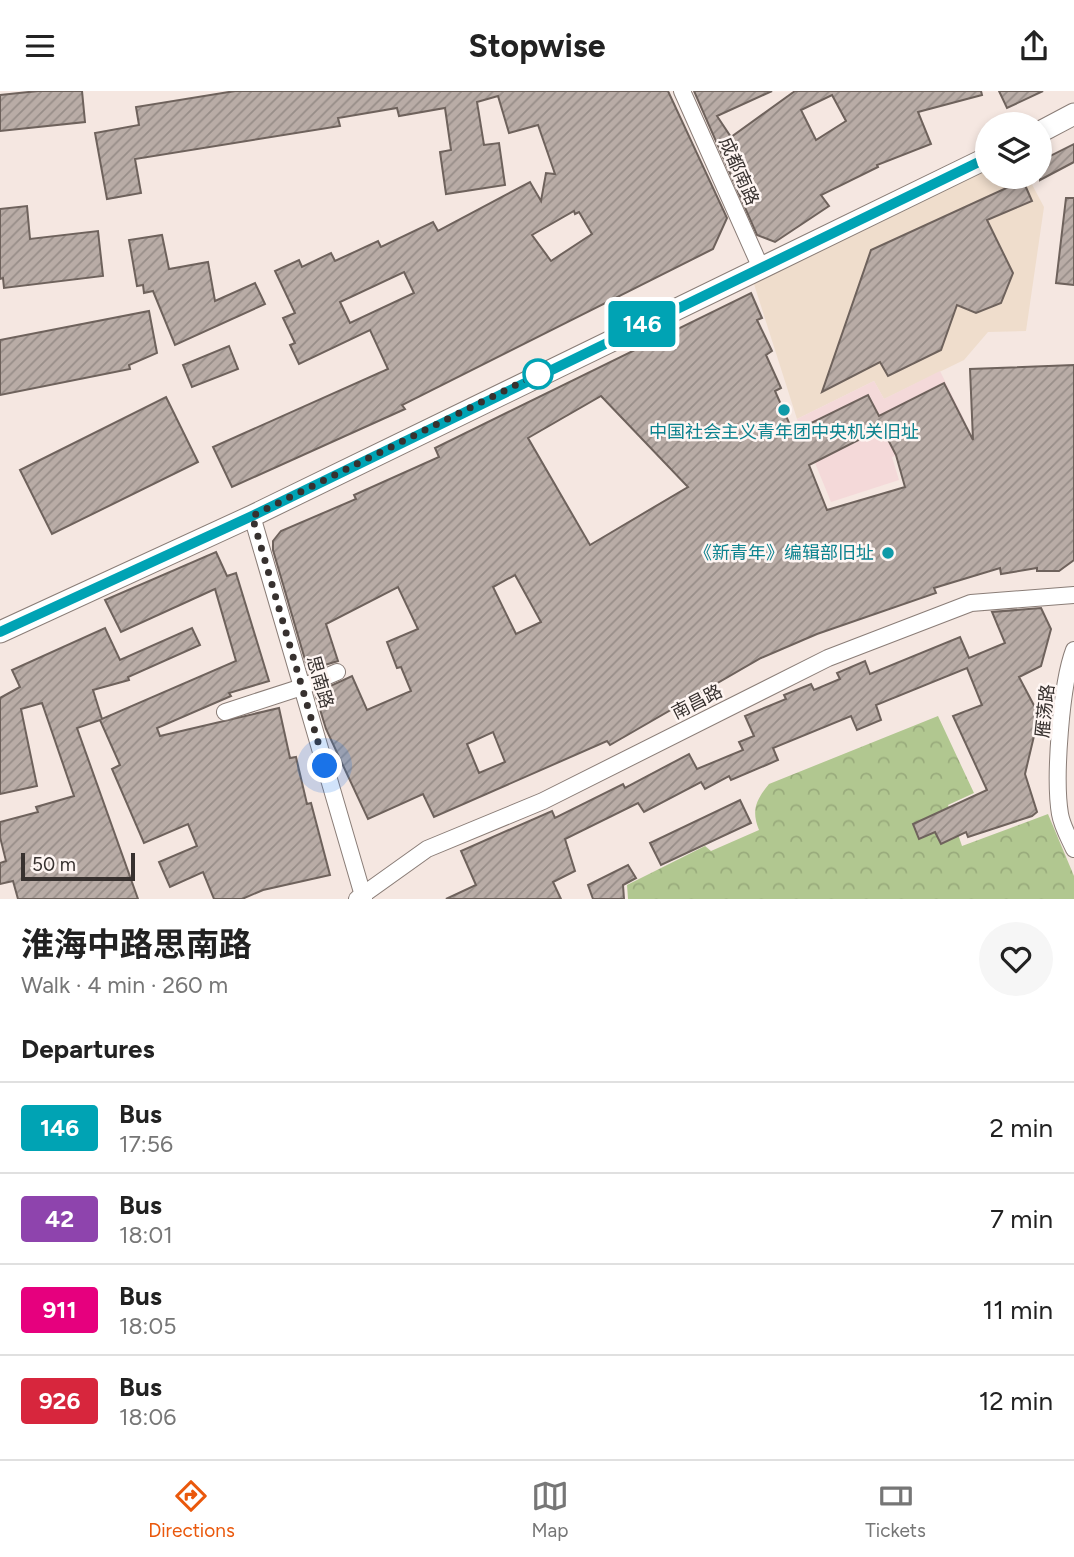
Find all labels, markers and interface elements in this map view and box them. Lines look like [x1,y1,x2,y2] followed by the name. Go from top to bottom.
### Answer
[21,27,59,65] icon: menu
[469,27,605,65] text: Stopwise
[1015,27,1053,65] icon: share
[975,112,1052,189] map controls
[975,112,1052,189] button: layers
[714,134,764,208] street label: 成都南路
[602,301,682,347] line badge: 146
[622,309,662,338] text: 146
[523,359,553,389] unlabelled marker
[776,402,792,418] marker: 中国社会主义青年团中央机关旧址
[649,421,919,443] place label: 中国社会主义青年团中央机关旧址
[694,542,874,564] place label: 《新青年》编辑部旧址
[880,545,896,561] marker: 《新青年》编辑部旧址
[302,653,338,711] street label: 思南路
[668,680,726,724] street label: 南昌路
[1031,683,1059,739] street label: 雁荡路
[307,748,342,783] your location
[21,850,135,882] scale bar
[32,853,76,876] text: 50 m
[979,922,1053,996] button: heart
[21,925,252,964] text: 淮海中路思南路
[21,971,228,999] text: Walk · 4 min · 260 m
[21,1033,155,1065] text: Departures
[119,1098,162,1130] text: Bus
[989,1112,1053,1144] text: 2 min
[40,1113,79,1142] text: 146
[119,1130,173,1158] text: 17:56
[119,1189,162,1221] text: Bus
[990,1203,1053,1235] text: 7 min
[45,1204,74,1233] text: 42
[119,1221,173,1249] text: 18:01
[119,1280,162,1312] text: Bus
[982,1294,1053,1326] text: 11 min
[42,1295,77,1324] text: 911
[119,1312,176,1340] text: 18:05
[119,1371,162,1403] text: Bus
[979,1385,1053,1417] text: 12 min
[39,1386,80,1415] text: 926
[119,1403,176,1431] text: 18:06
[148,1477,235,1542] tab: Directions
[531,1477,569,1542] tab: Map
[865,1477,926,1542] tab: Tickets

